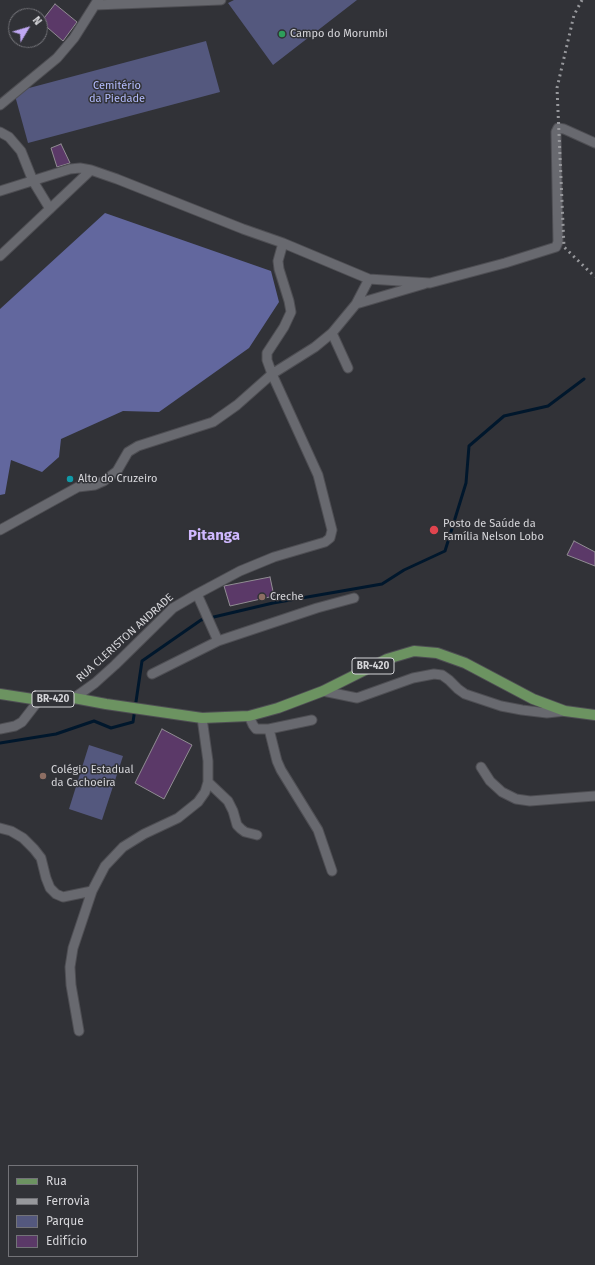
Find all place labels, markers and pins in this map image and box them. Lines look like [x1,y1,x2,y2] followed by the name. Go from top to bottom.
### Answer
[290,27,388,41] place label: Campo do Morumbi
[277,29,287,39] marker: Campo do Morumbi
[78,472,157,486] place label: Alto do Cruzeiro
[65,474,75,484] marker: Alto do Cruzeiro
[443,517,544,543] place label: Posto de Saúde da Família Nelson Lobo
[428,524,440,536] marker: Posto de Saúde da Família Nelson Lobo
[270,590,304,604] place label: Creche
[257,592,267,602] marker: Creche
[51,763,134,789] place label: Colégio Estadual da Cachoeira
[38,771,48,781] marker: Colégio Estadual da Cachoeira

